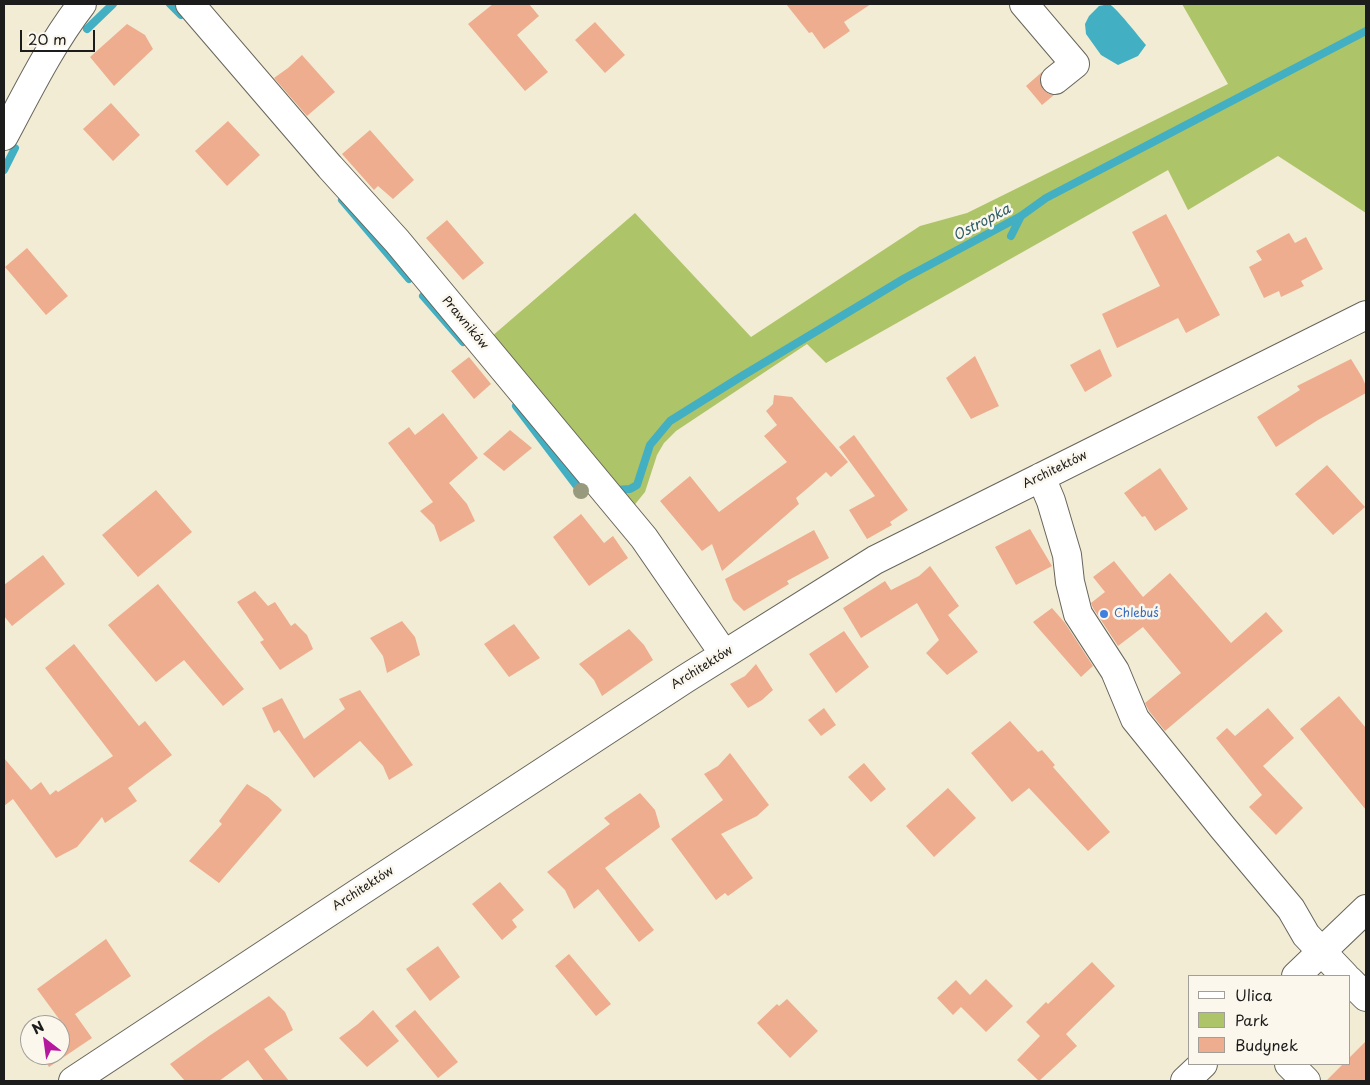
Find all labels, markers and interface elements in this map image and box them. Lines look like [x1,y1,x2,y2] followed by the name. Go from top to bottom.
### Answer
[22,20,98,52] scale bar
[28,27,67,50] text: 20 m
[951,201,1013,245] water label: Ostropka
[439,294,491,352] street label: Prawników
[1020,448,1090,492] street label: Architektów
[1114,607,1159,621] place label: Chlebuś
[1098,608,1110,620] marker: Chlebuś
[668,643,736,693] street label: Architektów
[330,864,396,914] street label: Architektów
[1188,975,1350,1065] legend
[1235,983,1272,1006] text: Ulica
[1235,1008,1269,1031] text: Park
[20,1015,70,1065] north arrow
[28,1016,48,1039] text: N
[1235,1033,1298,1056] text: Budynek

